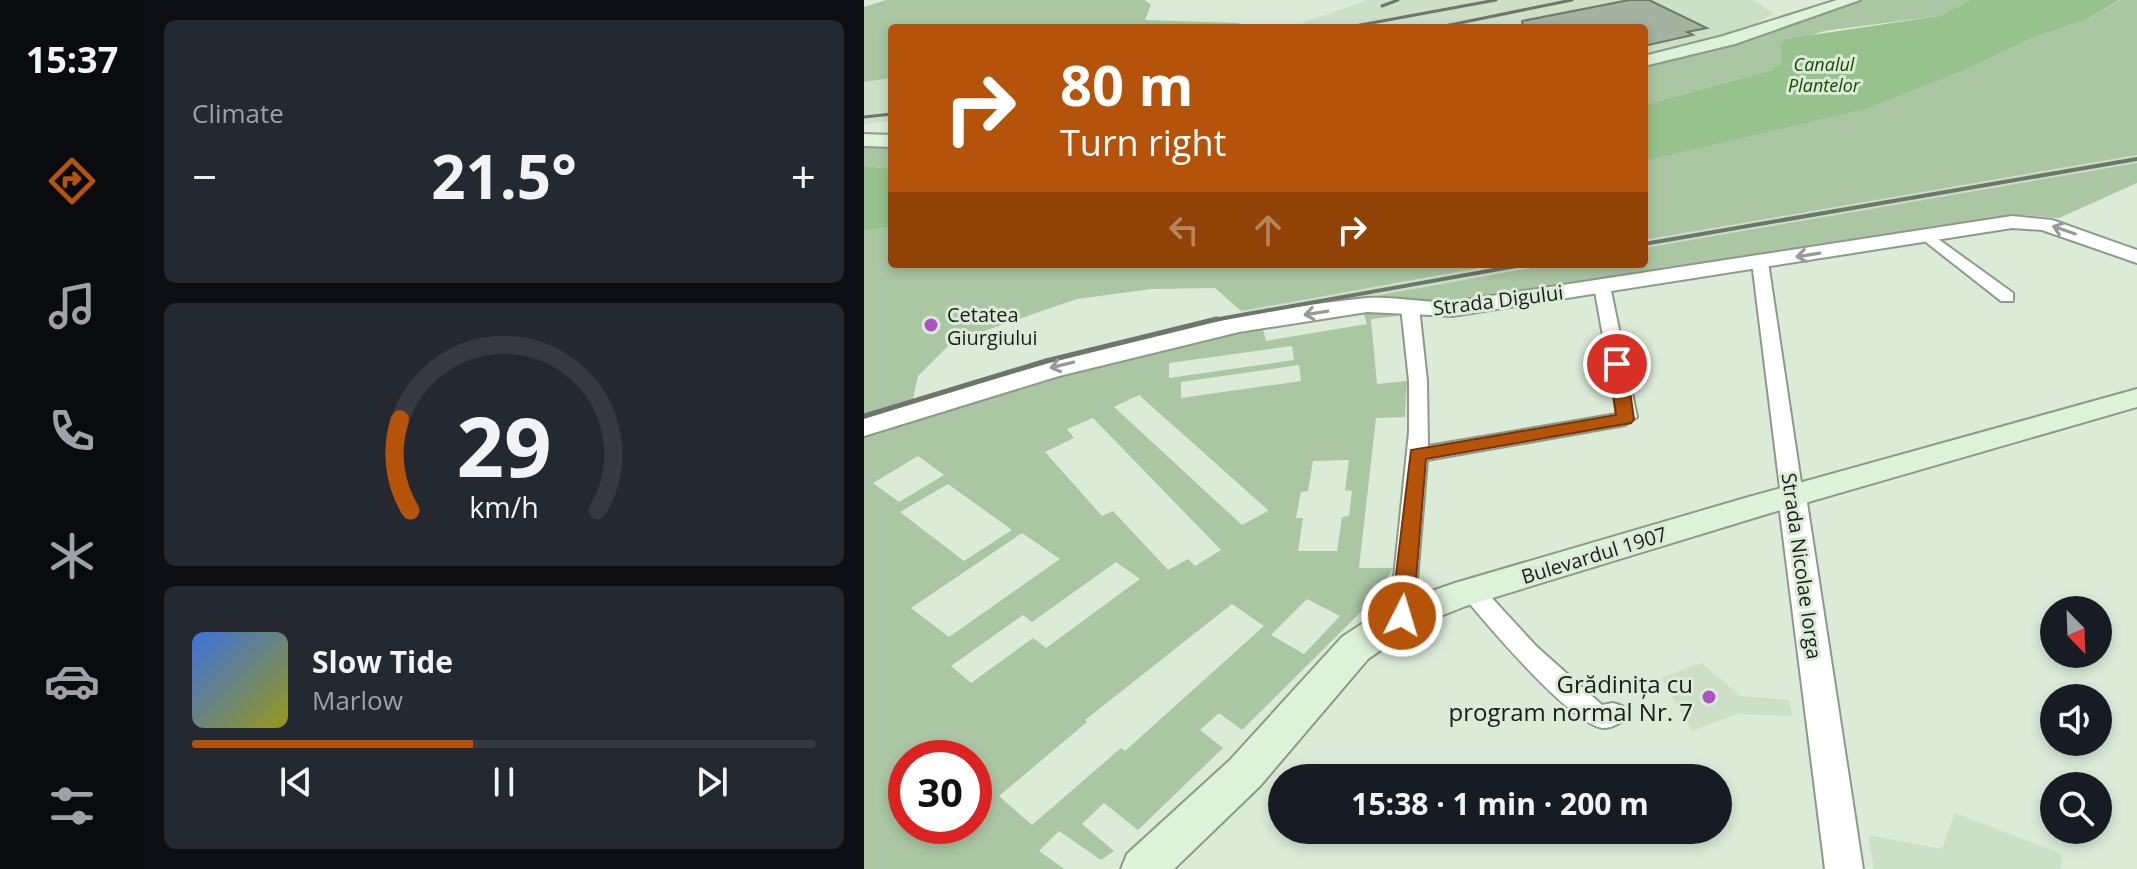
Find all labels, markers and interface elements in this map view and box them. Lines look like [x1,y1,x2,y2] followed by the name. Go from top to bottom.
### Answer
[26,35,118,84] text: 15:37
[1060,46,1194,122] text: 80 m
[1788,52,1861,97] water label: Canalul Plantelor
[928,56,1032,160] icon: right
[192,95,284,131] text: Climate
[1060,118,1226,167] text: Turn right
[431,135,577,217] text: 21.5°
[192,146,217,206] text: −
[791,146,816,206] text: +
[44,153,100,209] icon: directions
[1162,208,1206,252] icon: left
[1246,208,1290,252] icon: ahead
[1330,208,1374,252] icon: right
[2052,221,2077,236] one-way arrow
[1796,248,1821,263] one-way arrow
[44,278,100,334] icon: music
[1431,279,1565,321] street label: Strada Digului
[947,301,1038,351] place label: Cetatea Giurgiului
[1304,306,1329,321] one-way arrow
[922,316,940,334] marker: Cetatea Giurgiului
[1583,330,1651,398] pin
[1595,342,1639,386] icon: arrive
[1049,359,1075,374] one-way arrow
[456,387,552,500] text: 29
[44,403,100,459] icon: phone
[1776,471,1828,661] street label: Strada Nicolae Iorga
[469,487,539,526] text: km/h
[1518,520,1670,590] street label: Bulevardul 1907
[44,528,100,584] icon: climate
[1360,574,1444,658] position arrow
[2040,596,2112,668] north arrow
[2040,596,2112,844] map controls
[312,641,453,682] text: Slow Tide
[44,653,100,709] icon: car
[1448,667,1693,728] place label: Grădinița cu program normal Nr. 7
[312,682,403,718] text: Marlow
[2040,684,2112,756] button: sound
[1700,688,1718,706] marker: Grădinița cu program normal Nr. 7
[888,740,992,844] speed limit sign: 30
[274,760,318,804] icon: previous
[482,760,526,804] icon: pause
[690,760,734,804] icon: next
[2040,772,2112,844] button: search
[44,778,100,834] icon: filters
[1351,783,1649,824] text: 15:38 · 1 min · 200 m

